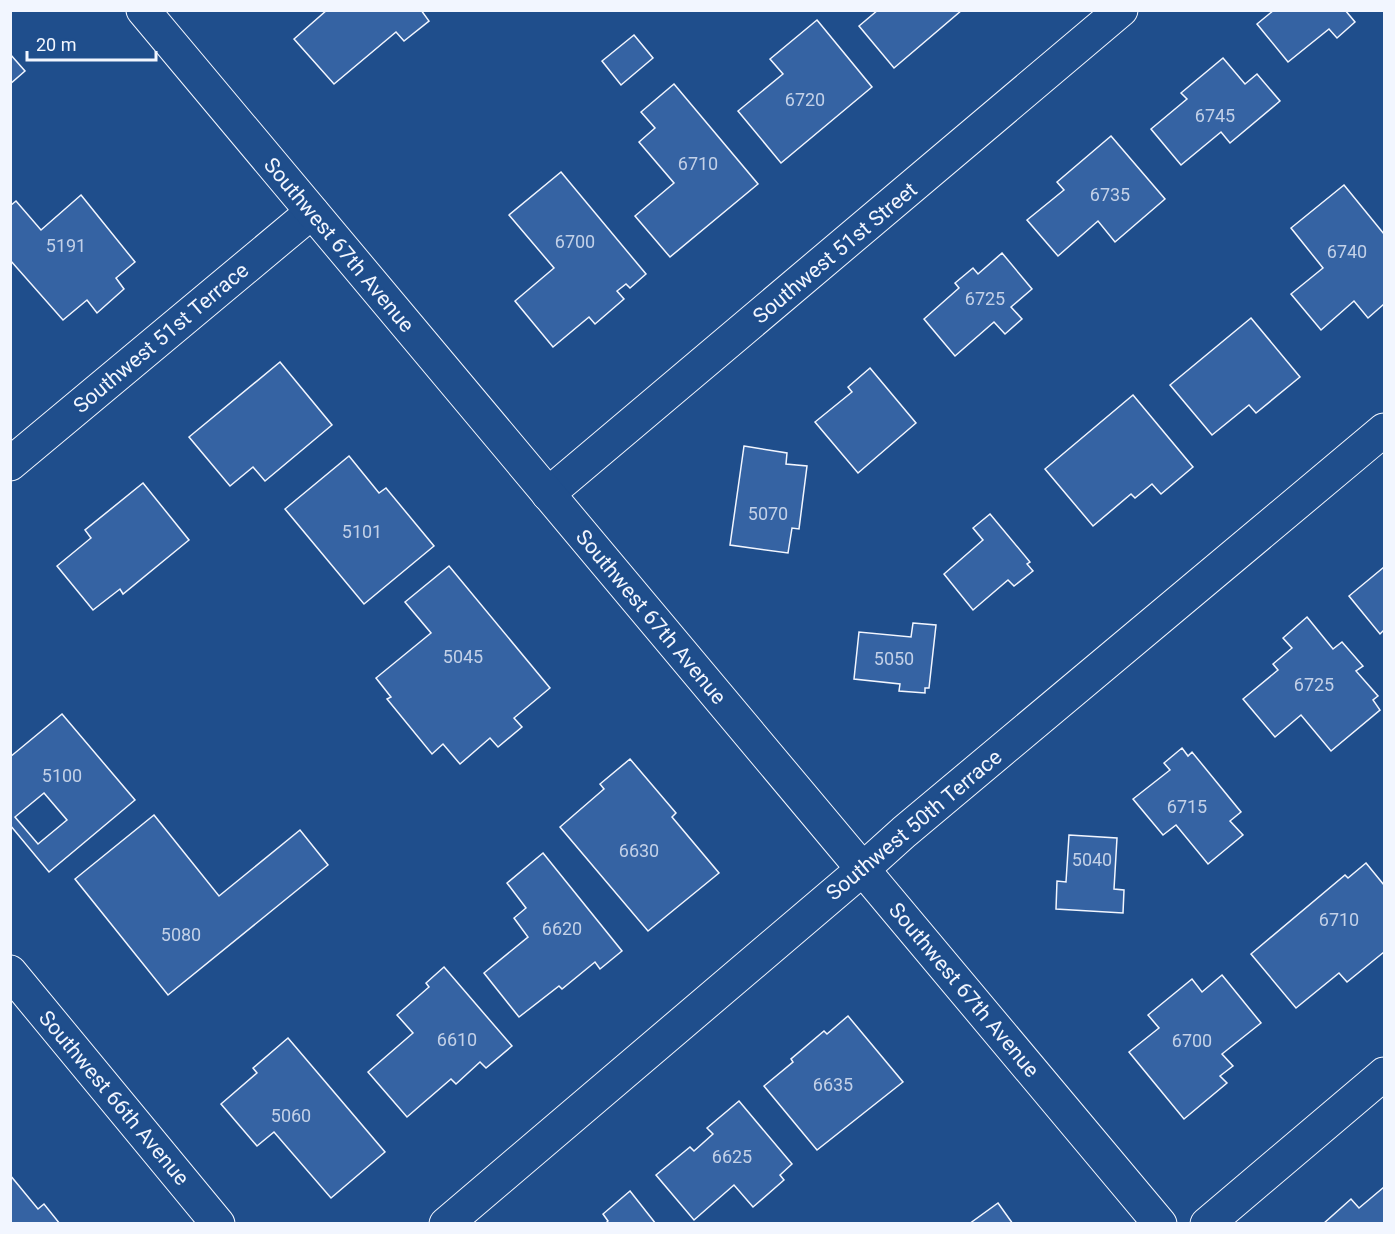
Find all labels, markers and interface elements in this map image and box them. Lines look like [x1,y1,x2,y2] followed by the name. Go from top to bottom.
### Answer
[27,24,156,62] scale bar
[36,34,76,55] text: 20 m
[785,89,825,110] house number: 6720
[1195,105,1235,126] house number: 6745
[259,153,419,337] street label: Southwest 67th Avenue
[678,153,718,174] house number: 6710
[748,177,922,328] street label: Southwest 51st Street
[1090,184,1130,205] house number: 6735
[555,231,595,252] house number: 6700
[46,235,86,256] house number: 5191
[1327,241,1367,262] house number: 6740
[69,258,253,418] street label: Southwest 51st Terrace
[965,288,1005,309] house number: 6725
[748,503,788,524] house number: 5070
[342,521,382,542] house number: 5101
[571,525,731,709] street label: Southwest 67th Avenue
[443,646,483,667] house number: 5045
[874,648,914,669] house number: 5050
[1294,674,1334,695] house number: 6725
[822,745,1006,905] street label: Southwest 50th Terrace
[42,765,82,786] house number: 5100
[1167,796,1207,817] house number: 6715
[619,840,659,861] house number: 6630
[1072,849,1112,870] house number: 5040
[884,898,1044,1082] street label: Southwest 67th Avenue
[1319,909,1359,930] house number: 6710
[542,918,582,939] house number: 6620
[161,924,201,945] house number: 5080
[34,1006,194,1190] street label: Southwest 66th Avenue
[437,1029,477,1050] house number: 6610
[1172,1030,1212,1051] house number: 6700
[813,1074,853,1095] house number: 6635
[271,1105,311,1126] house number: 5060
[712,1146,752,1167] house number: 6625

